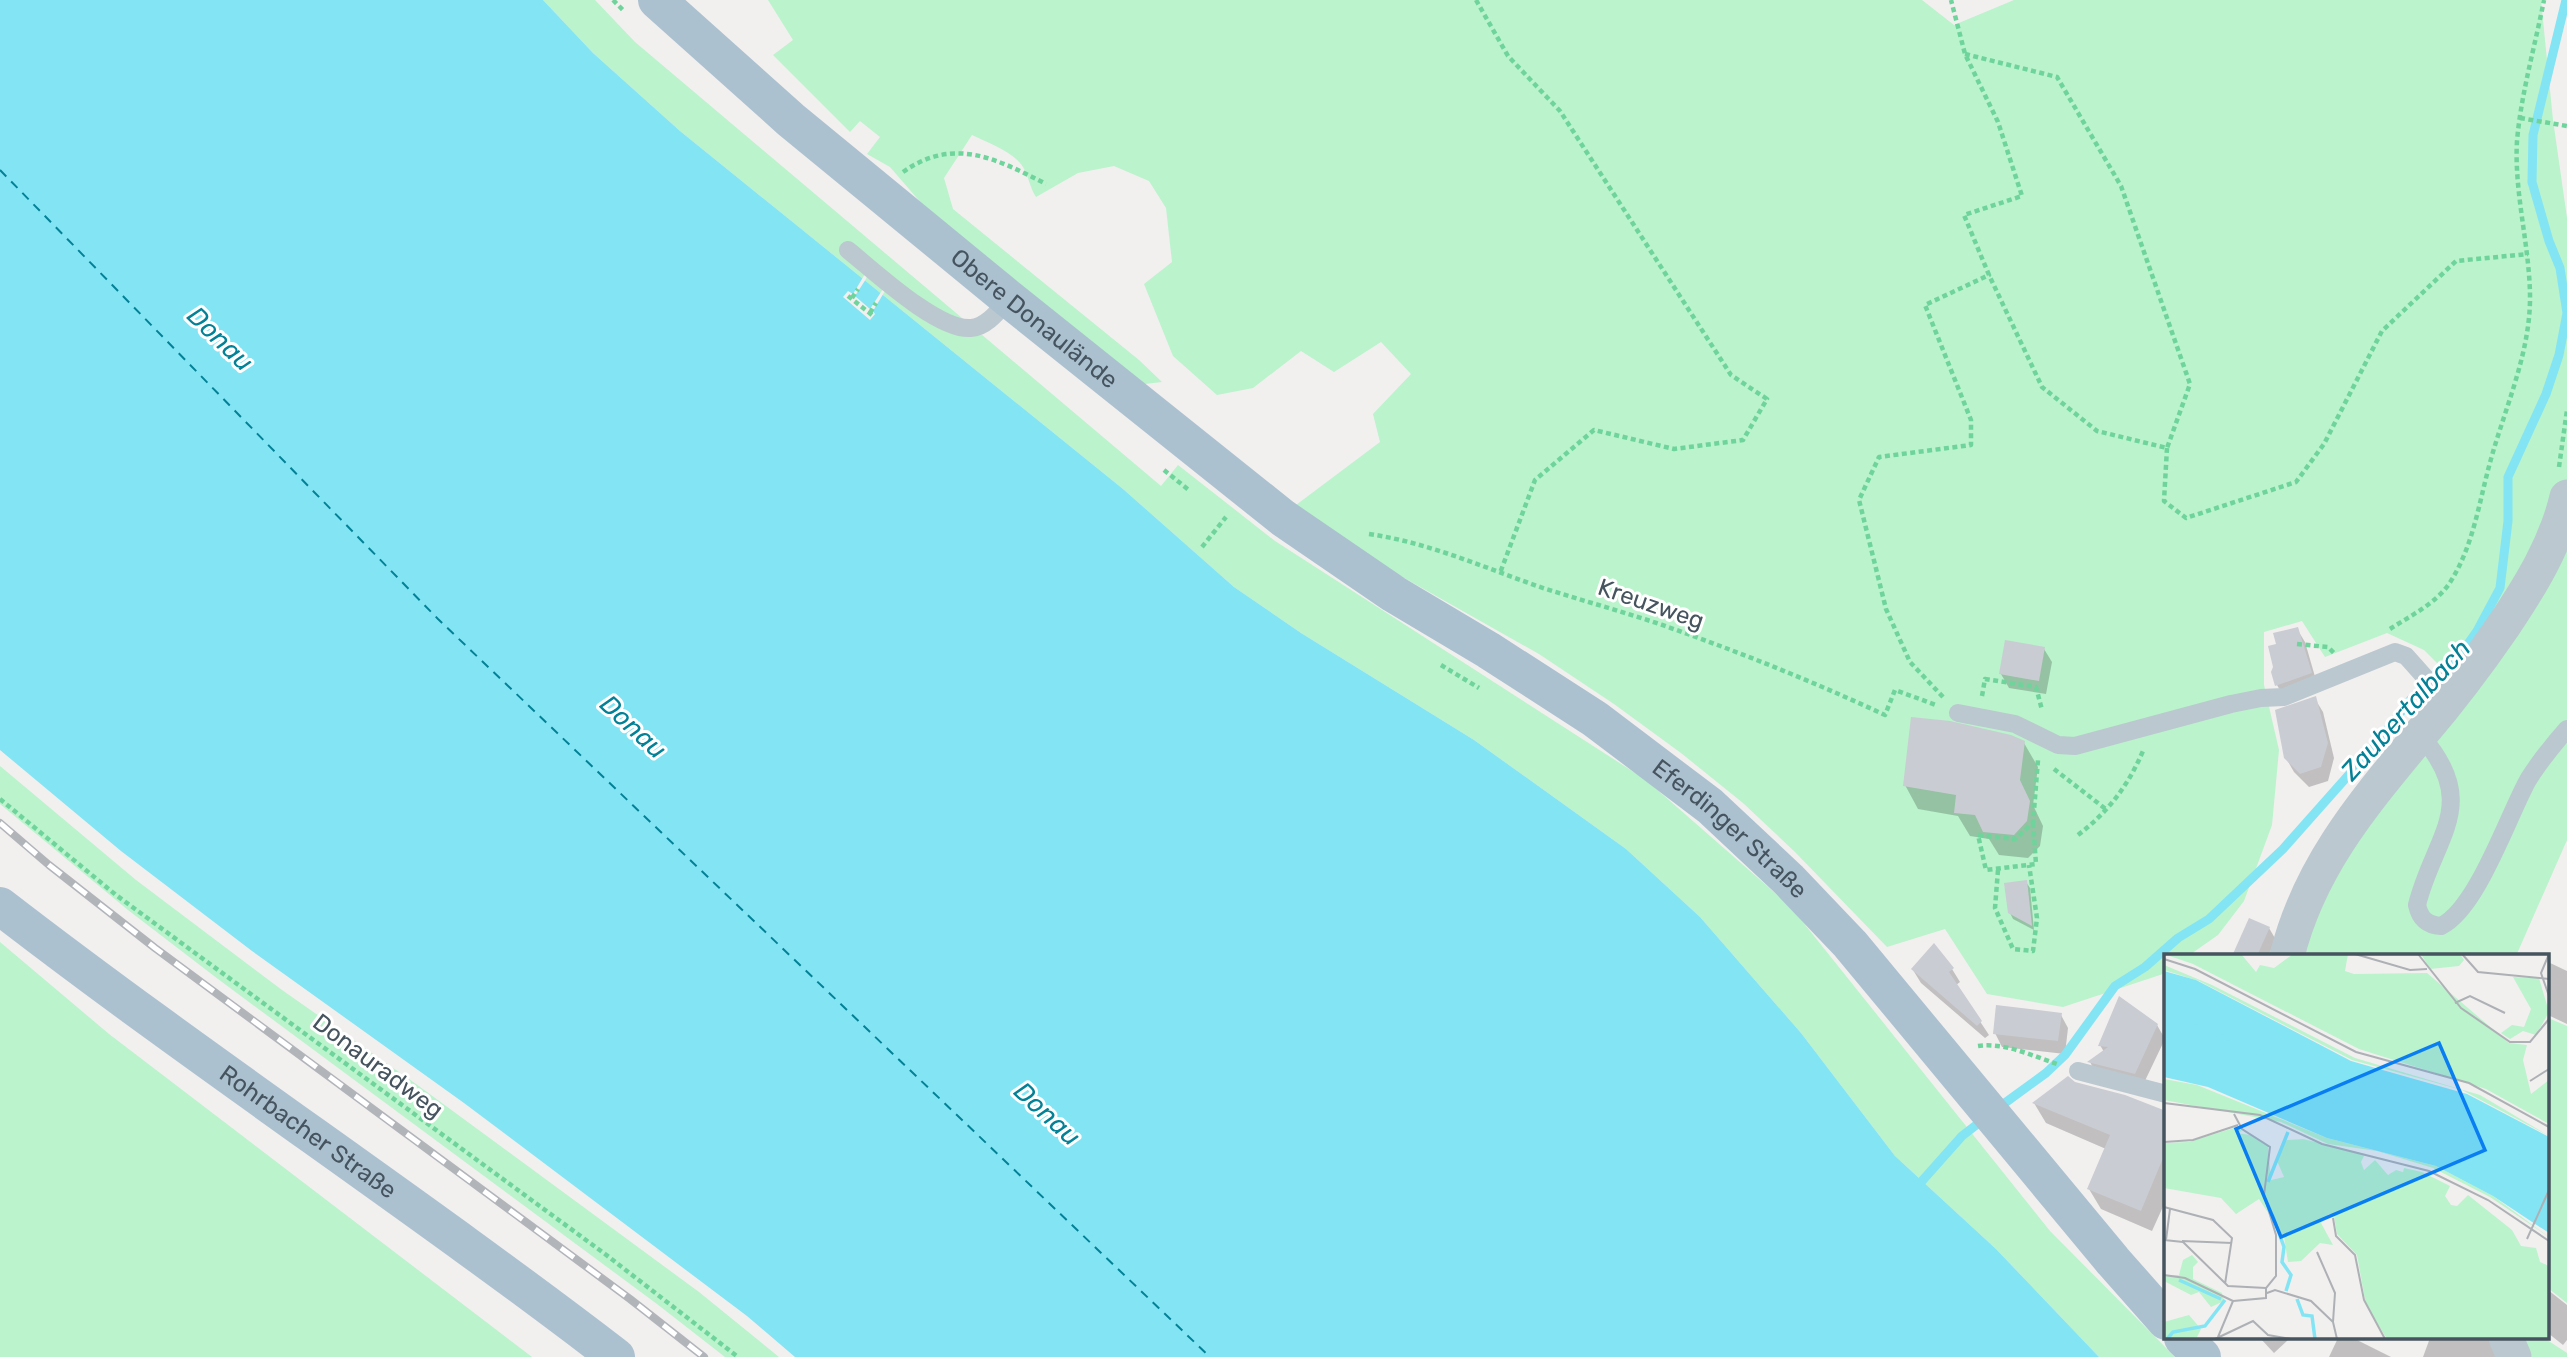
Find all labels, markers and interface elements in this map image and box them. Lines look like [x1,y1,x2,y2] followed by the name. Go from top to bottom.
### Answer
[945,243,1123,394] street label: Obere Donaulände
[181,300,259,378] water label: Donau
[1594,573,1708,635] street label: Kreuzweg
[2334,633,2477,788] water label: Zaubertalbach
[593,689,673,765] water label: Donau
[1647,754,1813,904] street label: Eferdinger Straße
[2164,954,2550,1340] inset map
[307,1008,449,1124] street label: Donauradweg
[214,1059,402,1204] street label: Rohrbacher Straße
[1007,1076,1087,1152] water label: Donau

